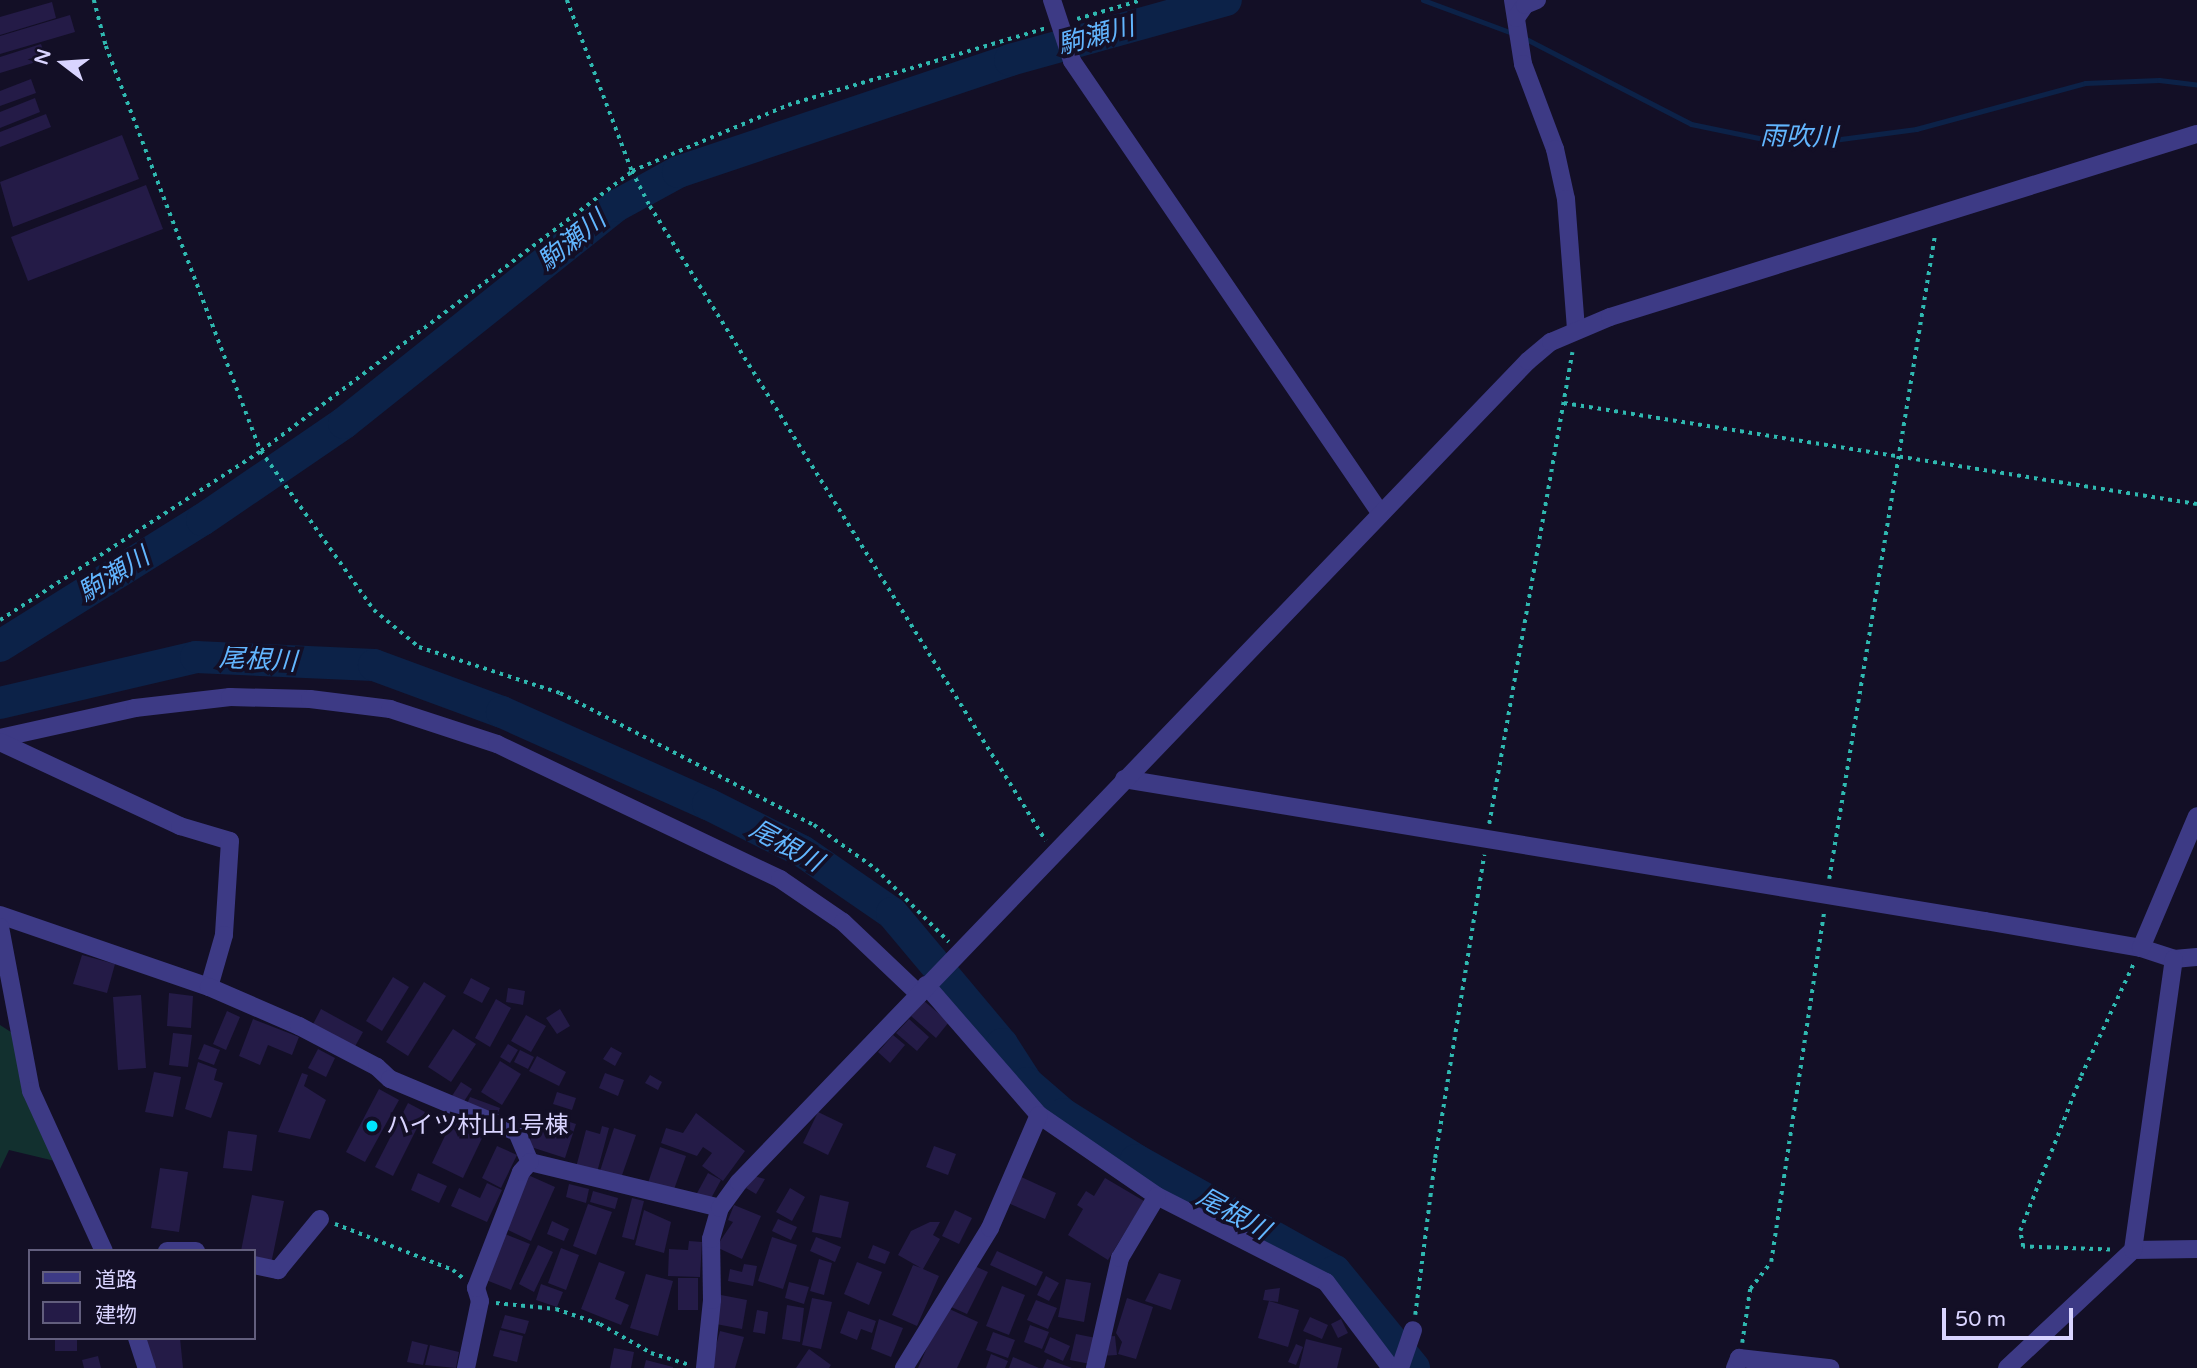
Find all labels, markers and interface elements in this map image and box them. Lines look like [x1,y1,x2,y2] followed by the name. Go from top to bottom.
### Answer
[1054,11,1138,61] water label: 駒瀬川
[28,28,98,98] north arrow
[30,46,56,67] text: N
[1760,121,1838,153] water label: 雨吹川
[532,204,612,278] water label: 駒瀬川
[73,541,155,609] water label: 駒瀬川
[218,642,298,678] water label: 尾根川
[744,813,828,879] water label: 尾根川
[386,1112,569,1140] place label: ハイツ村山1号棟
[364,1118,380,1134] marker: ハイツ村山1号棟
[1191,1181,1275,1247] water label: 尾根川
[28,1249,256,1340] legend
[95,1268,137,1293] text: 道路
[1945,1294,2076,1338] scale bar
[95,1303,137,1328] text: 建物
[1955,1307,2006,1332] text: 50 m

